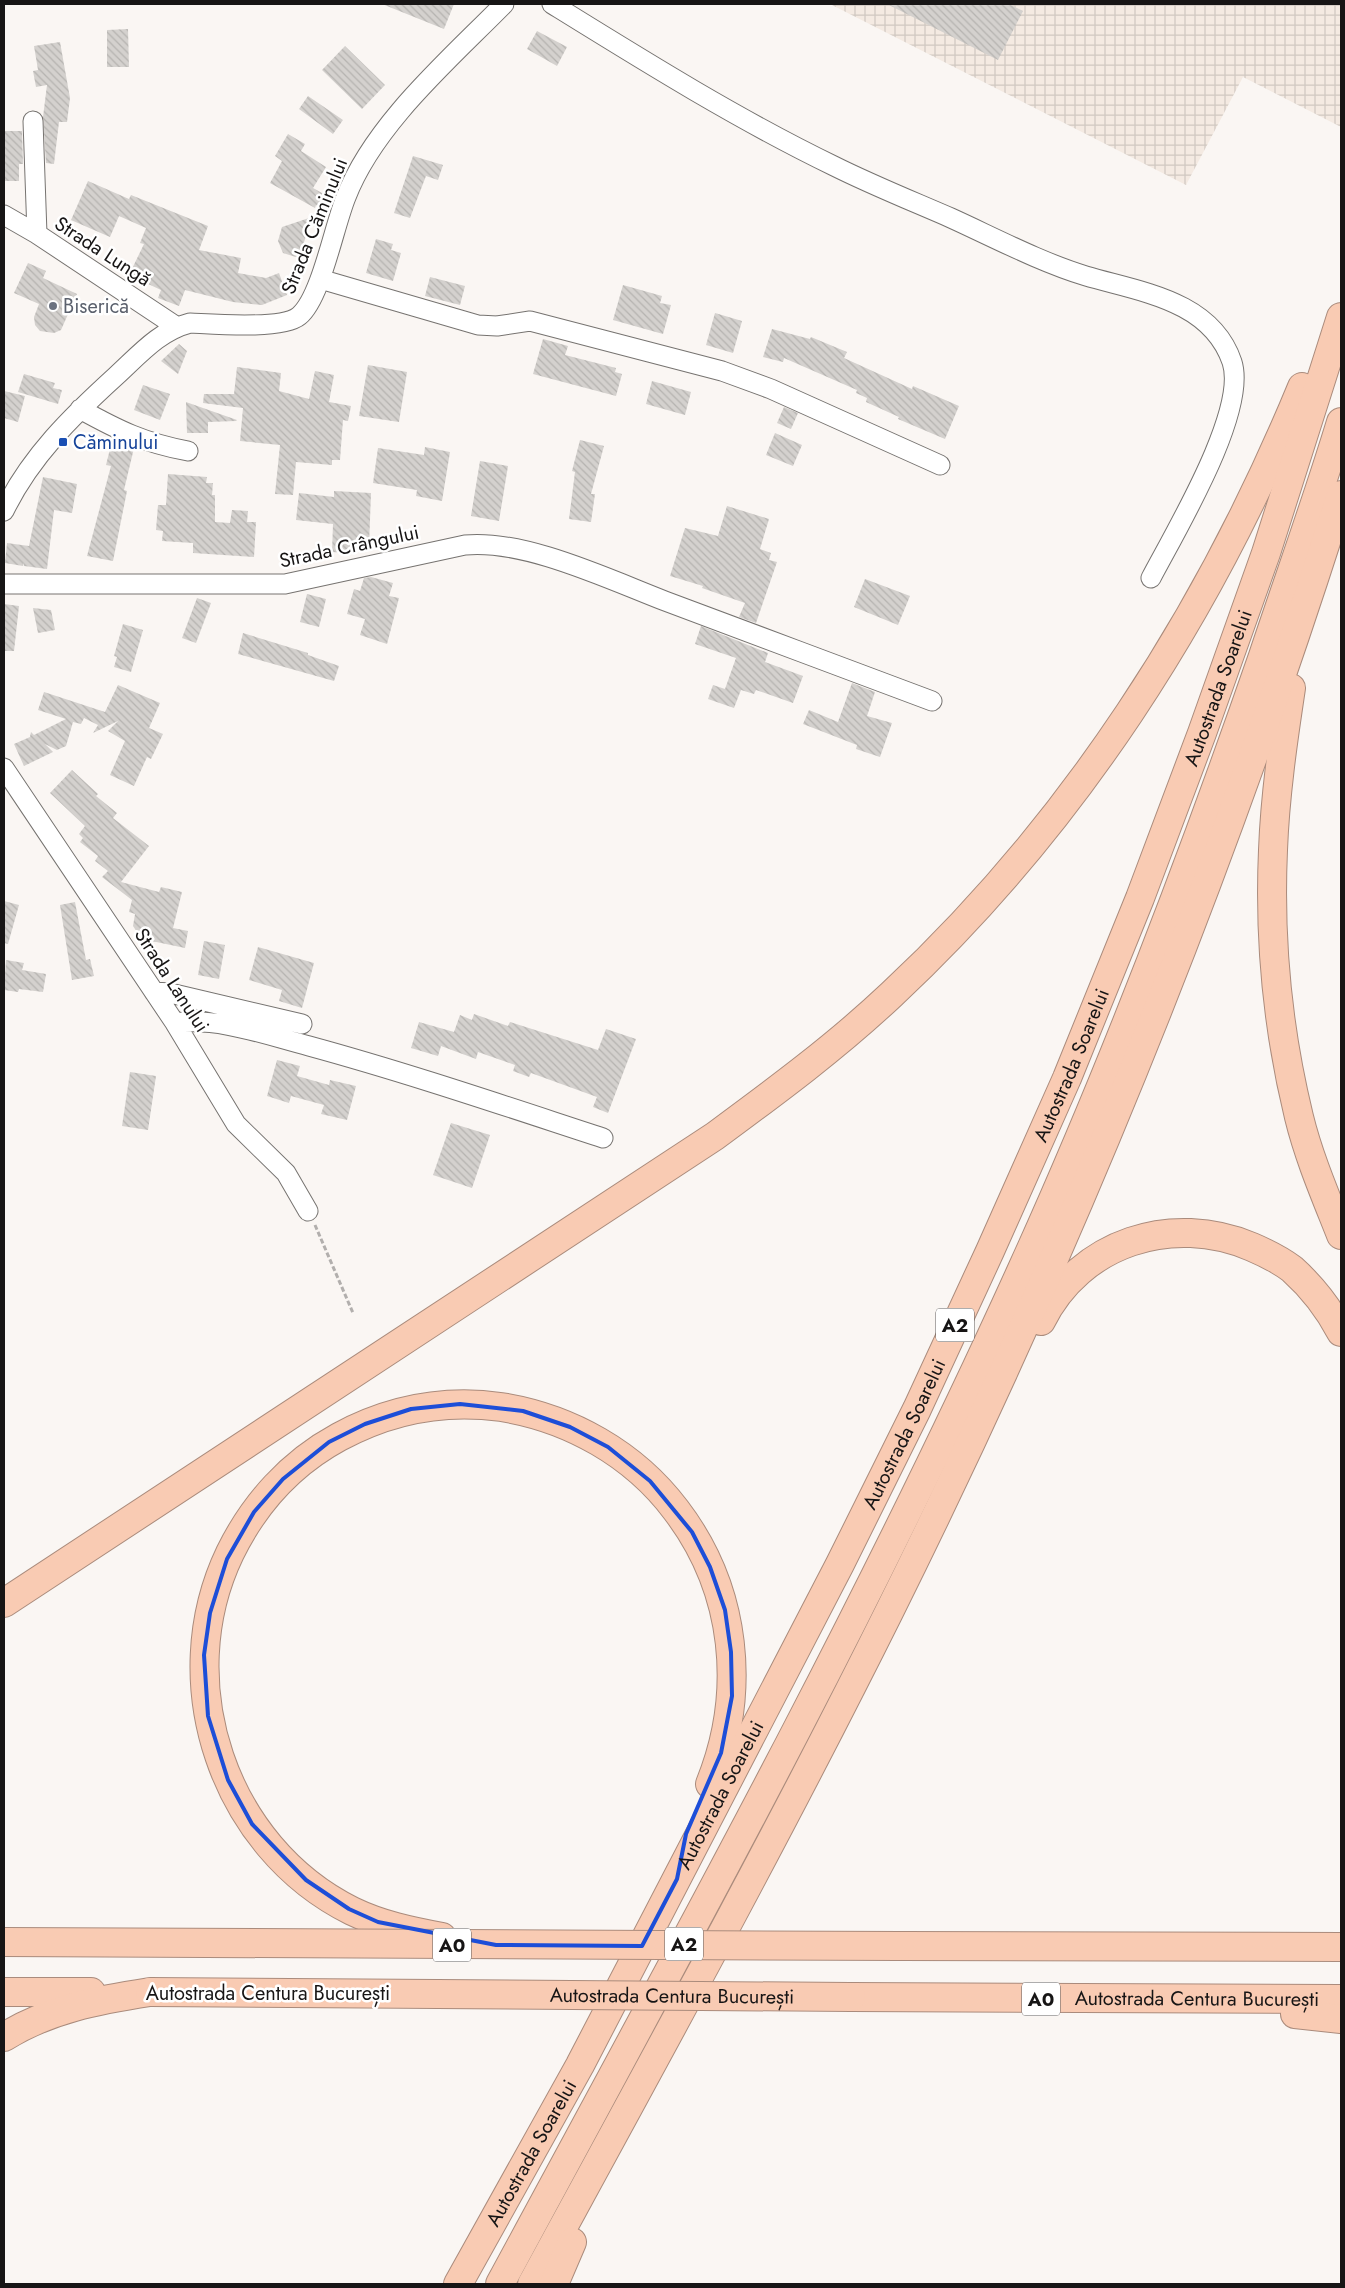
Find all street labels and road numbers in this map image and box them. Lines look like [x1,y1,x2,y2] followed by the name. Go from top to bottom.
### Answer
[274,154,355,299] street label: Strada Căminului
[49,209,157,294] street label: Strada Lungă
[277,518,422,575] street label: Strada Crângului
[1177,606,1260,770] street label: Autostrada Soarelui
[127,922,216,1038] street label: Strada Lanului
[1026,984,1117,1147] street label: Autostrada Soarelui
[936,1308,974,1342] road number: A2
[855,1354,953,1514] street label: Autostrada Soarelui
[670,1716,771,1875] street label: Autostrada Soarelui
[433,1928,471,1962] road number: A0
[665,1928,703,1960] road number: A2
[146,1979,390,2008] street label: Autostrada Centura București
[550,1981,794,2012] street label: Autostrada Centura București
[1022,1982,1060,2016] road number: A0
[1075,1984,1319,2014] street label: Autostrada Centura București
[479,2074,584,2232] street label: Autostrada Soarelui

